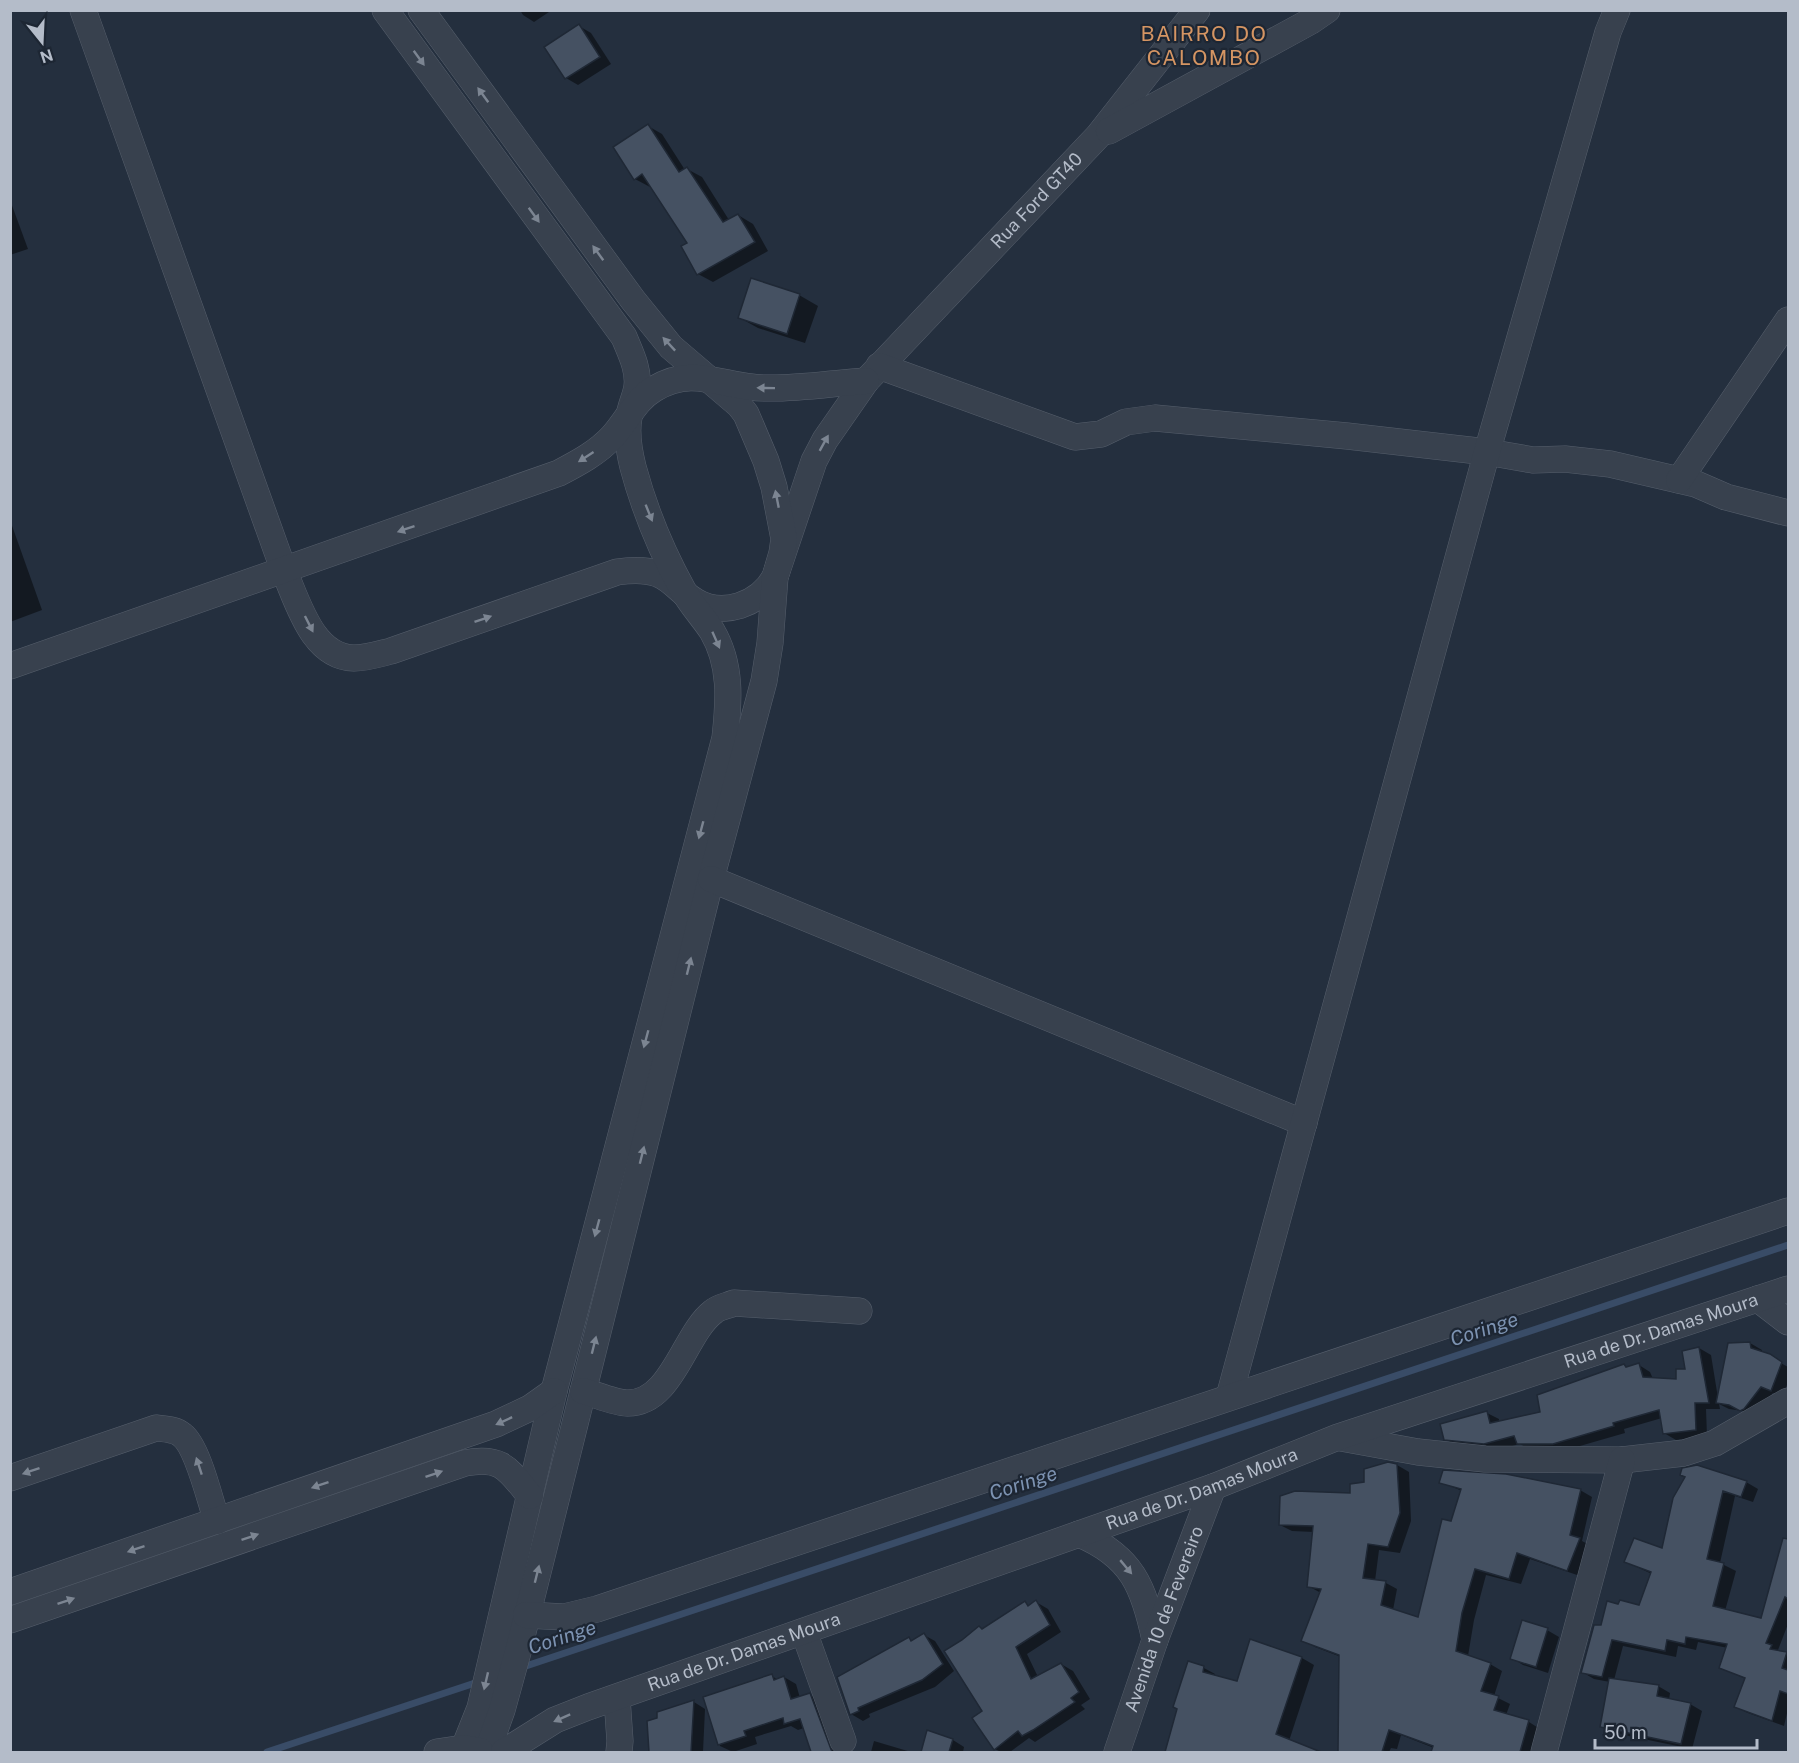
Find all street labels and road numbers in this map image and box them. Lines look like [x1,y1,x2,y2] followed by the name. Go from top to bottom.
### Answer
[986,148,1087,252] street label: Rua Ford GT40
[1561,1289,1761,1372] street label: Rua de Dr. Damas Moura
[1103,1443,1300,1534] street label: Rua de Dr. Damas Moura
[1120,1523,1207,1715] street label: Avenida 10 de Fevereiro
[645,1608,843,1695] street label: Rua de Dr. Damas Moura

